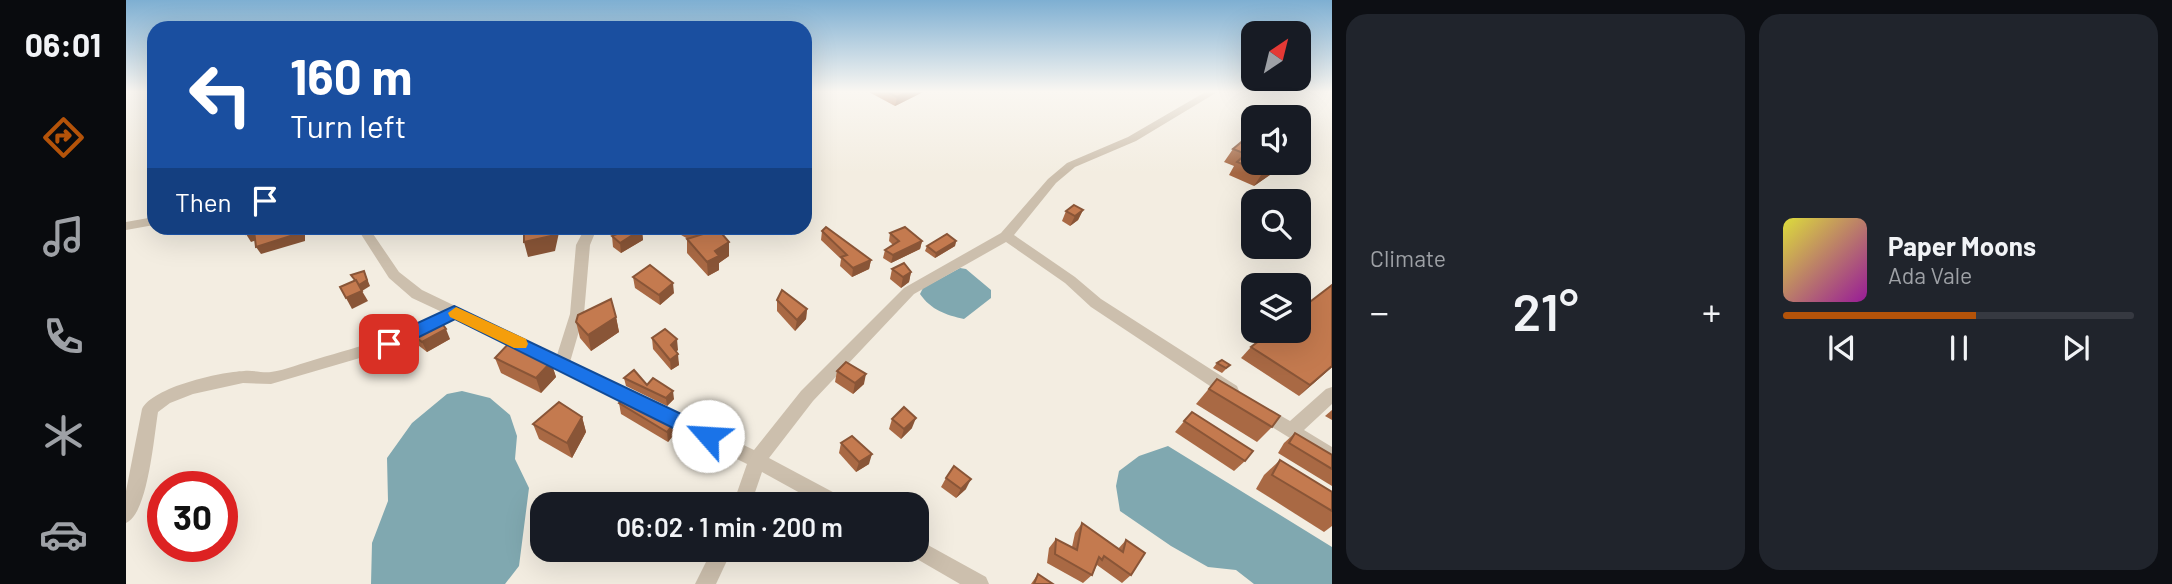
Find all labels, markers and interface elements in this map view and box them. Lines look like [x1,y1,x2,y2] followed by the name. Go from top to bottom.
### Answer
[1241,21,1311,91] north arrow
[1241,21,1311,343] map controls
[25,25,101,63] text: 06:01
[290,46,412,105] text: 160 m
[175,49,266,140] icon: left
[1241,105,1311,175] button: sound
[290,106,407,144] text: Turn left
[39,113,88,162] icon: directions
[246,182,284,220] icon: arrive
[175,186,232,217] text: Then
[1241,189,1311,259] button: search
[39,212,88,261] icon: music
[1888,230,2036,261] text: Paper Moons
[1370,244,1446,272] text: Climate
[1888,261,1972,289] text: Ada Vale
[1241,273,1311,343] button: layers
[1512,279,1579,341] text: 21°
[1370,288,1389,334] text: −
[1702,288,1721,334] text: +
[39,312,88,361] icon: phone
[359,314,419,374] pin
[370,325,408,363] icon: arrive
[1823,329,1861,367] icon: previous
[1940,329,1978,367] icon: pause
[2057,329,2095,367] icon: next
[671,399,745,473] position arrow
[39,411,88,460] icon: climate
[147,471,238,562] speed limit sign: 30
[39,510,88,559] icon: car
[616,511,843,542] text: 06:02 · 1 min · 200 m

